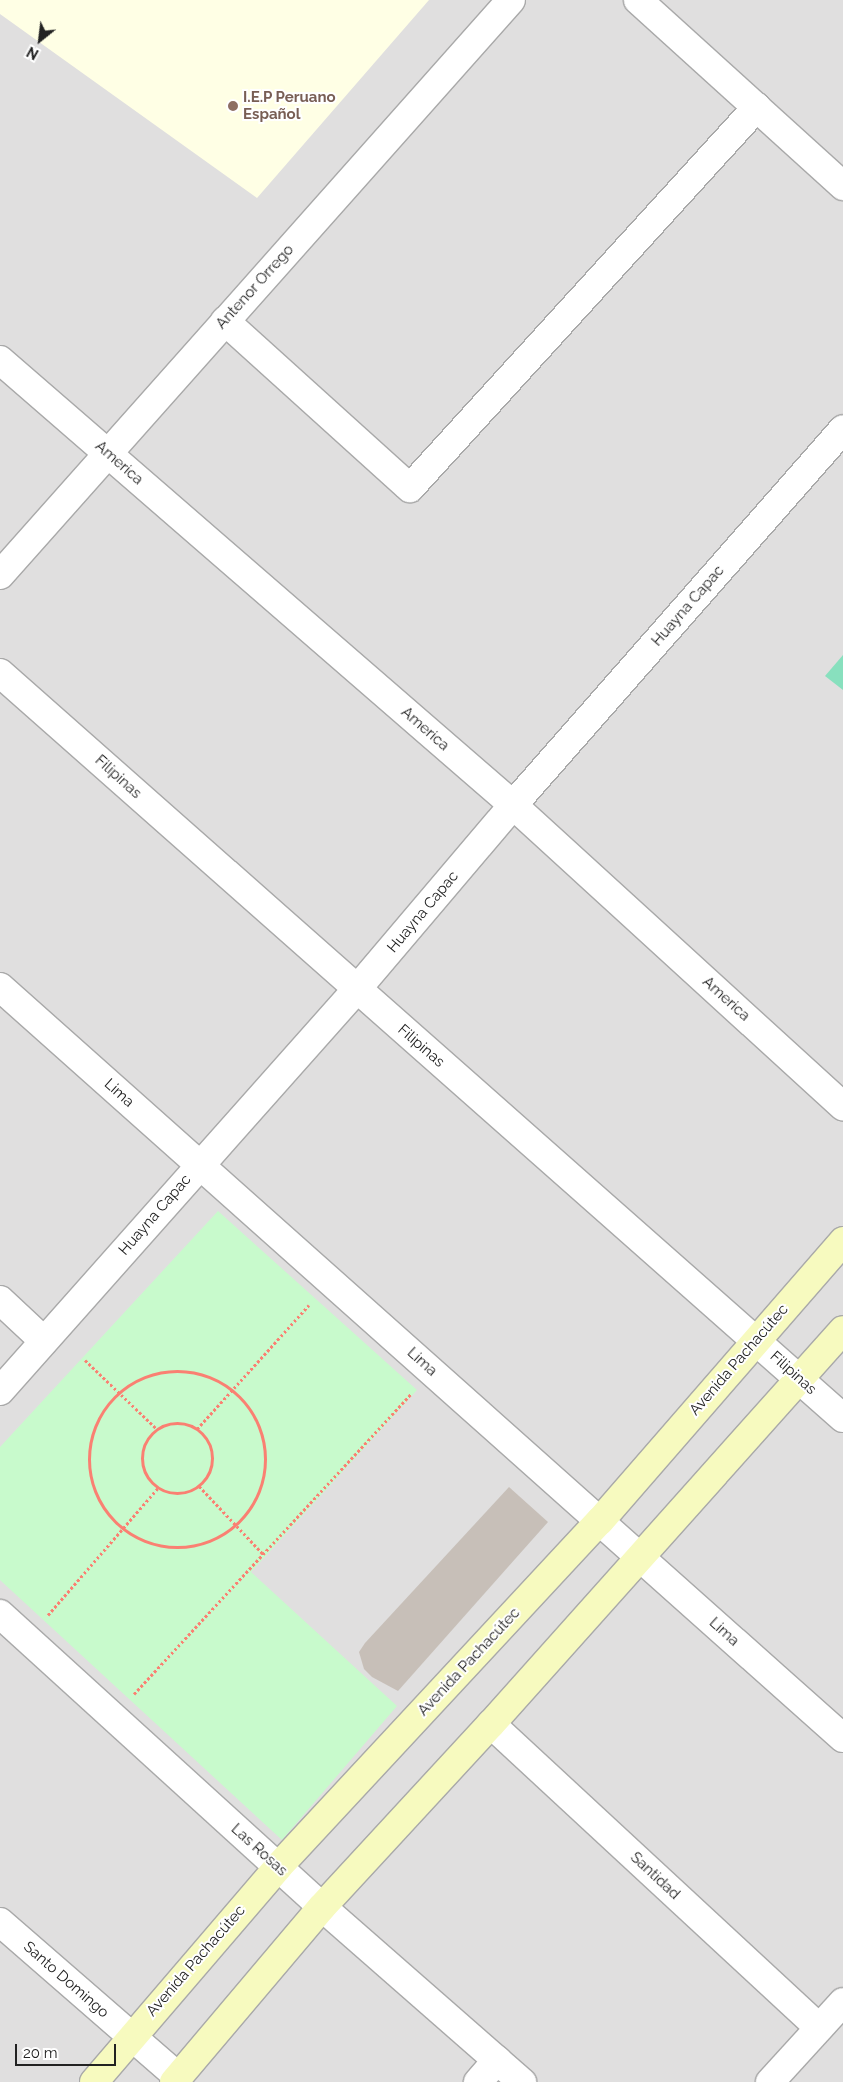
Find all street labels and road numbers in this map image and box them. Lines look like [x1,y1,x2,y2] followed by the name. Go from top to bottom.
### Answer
[212,241,298,333] street label: Antenor Orrego
[91,437,147,489] street label: America
[648,562,728,650] street label: Huayna Capac
[397,703,453,755] street label: America
[91,752,145,802] street label: Filipinas
[384,868,462,956] street label: Huayna Capac
[699,973,753,1025] street label: America
[394,1021,448,1071] street label: Filipinas
[100,1075,138,1111] street label: Lima
[115,1171,195,1259] street label: Huayna Capac
[686,1301,792,1419] street label: Avenida Pachacútec
[403,1344,441,1380] street label: Lima
[766,1348,820,1398] street label: Filipinas
[414,1604,524,1720] street label: Avenida Pachacútec
[705,1614,743,1650] street label: Lima
[227,1820,291,1880] street label: Las Rosas
[627,1849,683,1903] street label: Santidad
[143,1902,249,2020] street label: Avenida Pachacútec
[20,1938,112,2022] street label: Santo Domingo

